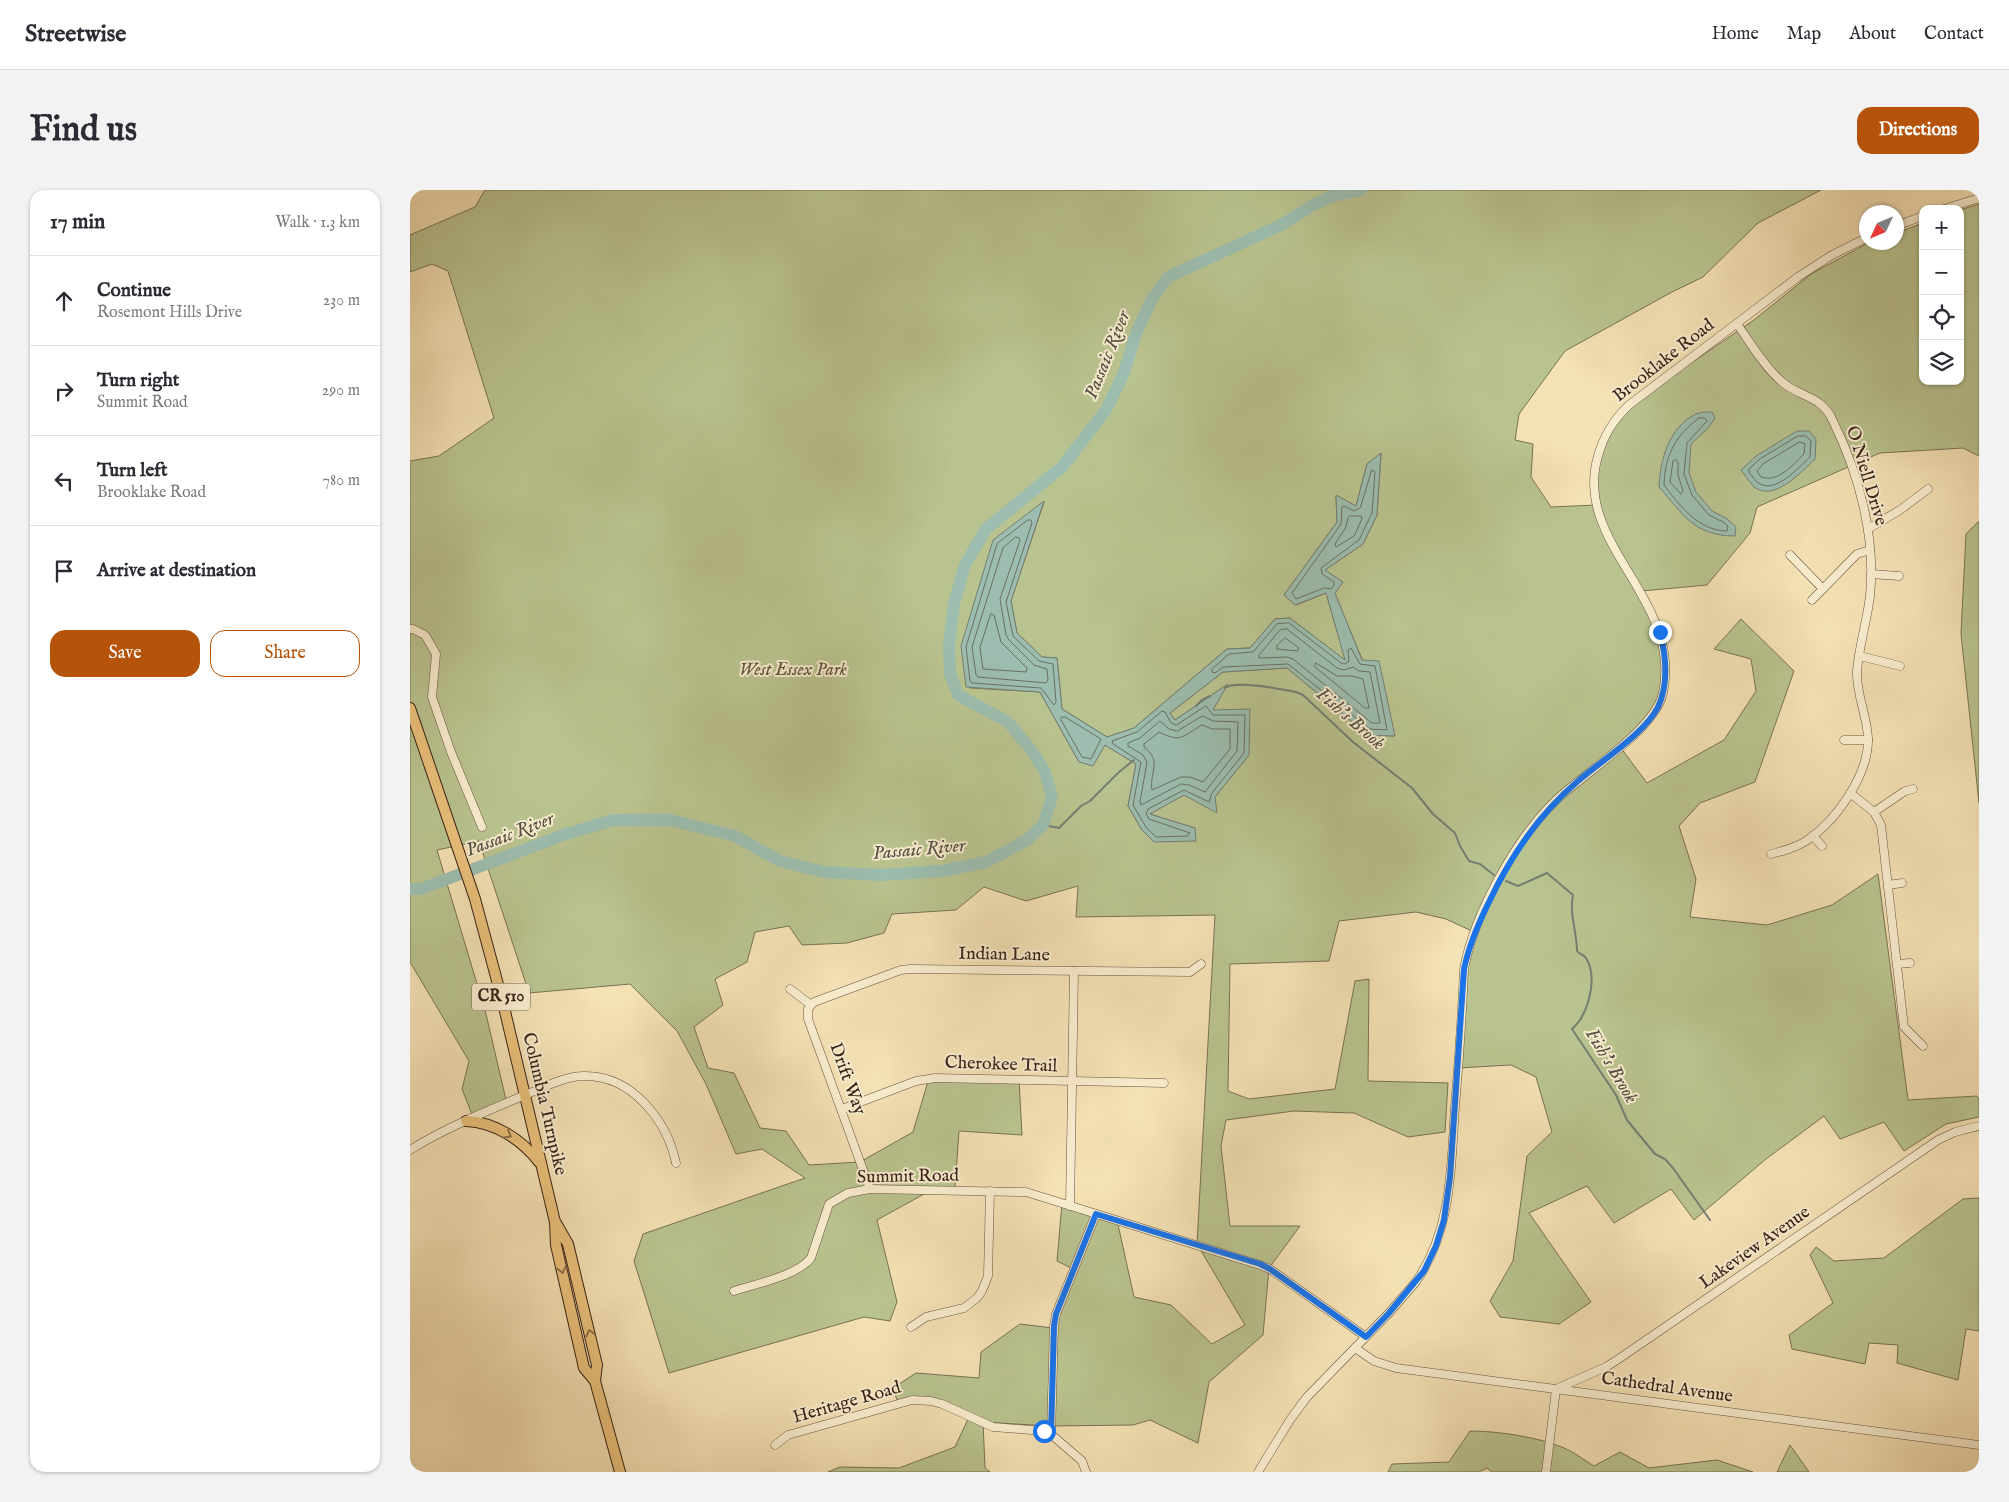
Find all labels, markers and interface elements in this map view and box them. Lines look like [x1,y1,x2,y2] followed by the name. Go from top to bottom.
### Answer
[25,19,126,50] text: Streetwise
[1712,23,1759,46] text: Home
[1787,23,1821,46] text: Map
[1849,23,1896,46] text: About
[1924,23,1984,46] text: Contact
[1857,107,1979,154] button: Directions
[30,108,137,153] text: Find us
[1859,205,1904,250] north arrow
[1919,205,1964,385] map controls
[1919,205,1964,250] button: +
[50,209,105,236] text: 17 min
[276,213,360,233] text: Walk · 1.3 km
[1919,250,1964,295] button: −
[97,279,171,303] text: Continue
[50,287,78,315] icon: ahead
[323,291,360,311] text: 230 m
[1919,295,1964,340] button: locate
[97,303,242,323] text: Rosemont Hills Drive
[1079,306,1137,403] water label: Passaic River
[1609,314,1720,408] street label: Brooklake Road
[1919,340,1964,385] button: layers
[97,369,179,393] text: Turn right
[50,377,78,405] icon: right
[322,381,360,401] text: 290 m
[97,393,188,413] text: Summit Road
[1840,423,1892,529] street label: O Niell Drive
[97,459,168,483] text: Turn left
[50,467,78,495] icon: left
[323,471,360,491] text: 780 m
[97,483,206,503] text: Brooklake Road
[50,557,78,585] icon: arrive
[97,559,256,583] text: Arrive at destination
[1649,621,1672,644] route end
[50,630,200,677] button: Save
[210,630,360,677] button: Share
[739,659,847,682] park label: West Essex Park
[1311,683,1390,756] water label: Fish's Brook
[462,807,559,863] water label: Passaic River
[872,834,968,866] water label: Passaic River
[958,943,1050,967] street label: Indian Lane
[472,984,530,1010] road number: CR 510
[1579,1024,1643,1108] water label: Fish's Brook
[516,1030,572,1178] street label: Columbia Turnpike
[823,1040,871,1118] street label: Drift Way
[944,1052,1058,1078] street label: Cherokee Trail
[502,1128,511,1138] one-way arrow
[857,1165,960,1189] street label: Summit Road
[1695,1201,1815,1295] street label: Lakeview Avenue
[556,1266,567,1275] one-way arrow
[585,1328,596,1337] one-way arrow
[1600,1367,1734,1409] street label: Cathedral Avenue
[790,1376,904,1429] street label: Heritage Road
[1033,1420,1056,1443] route start

